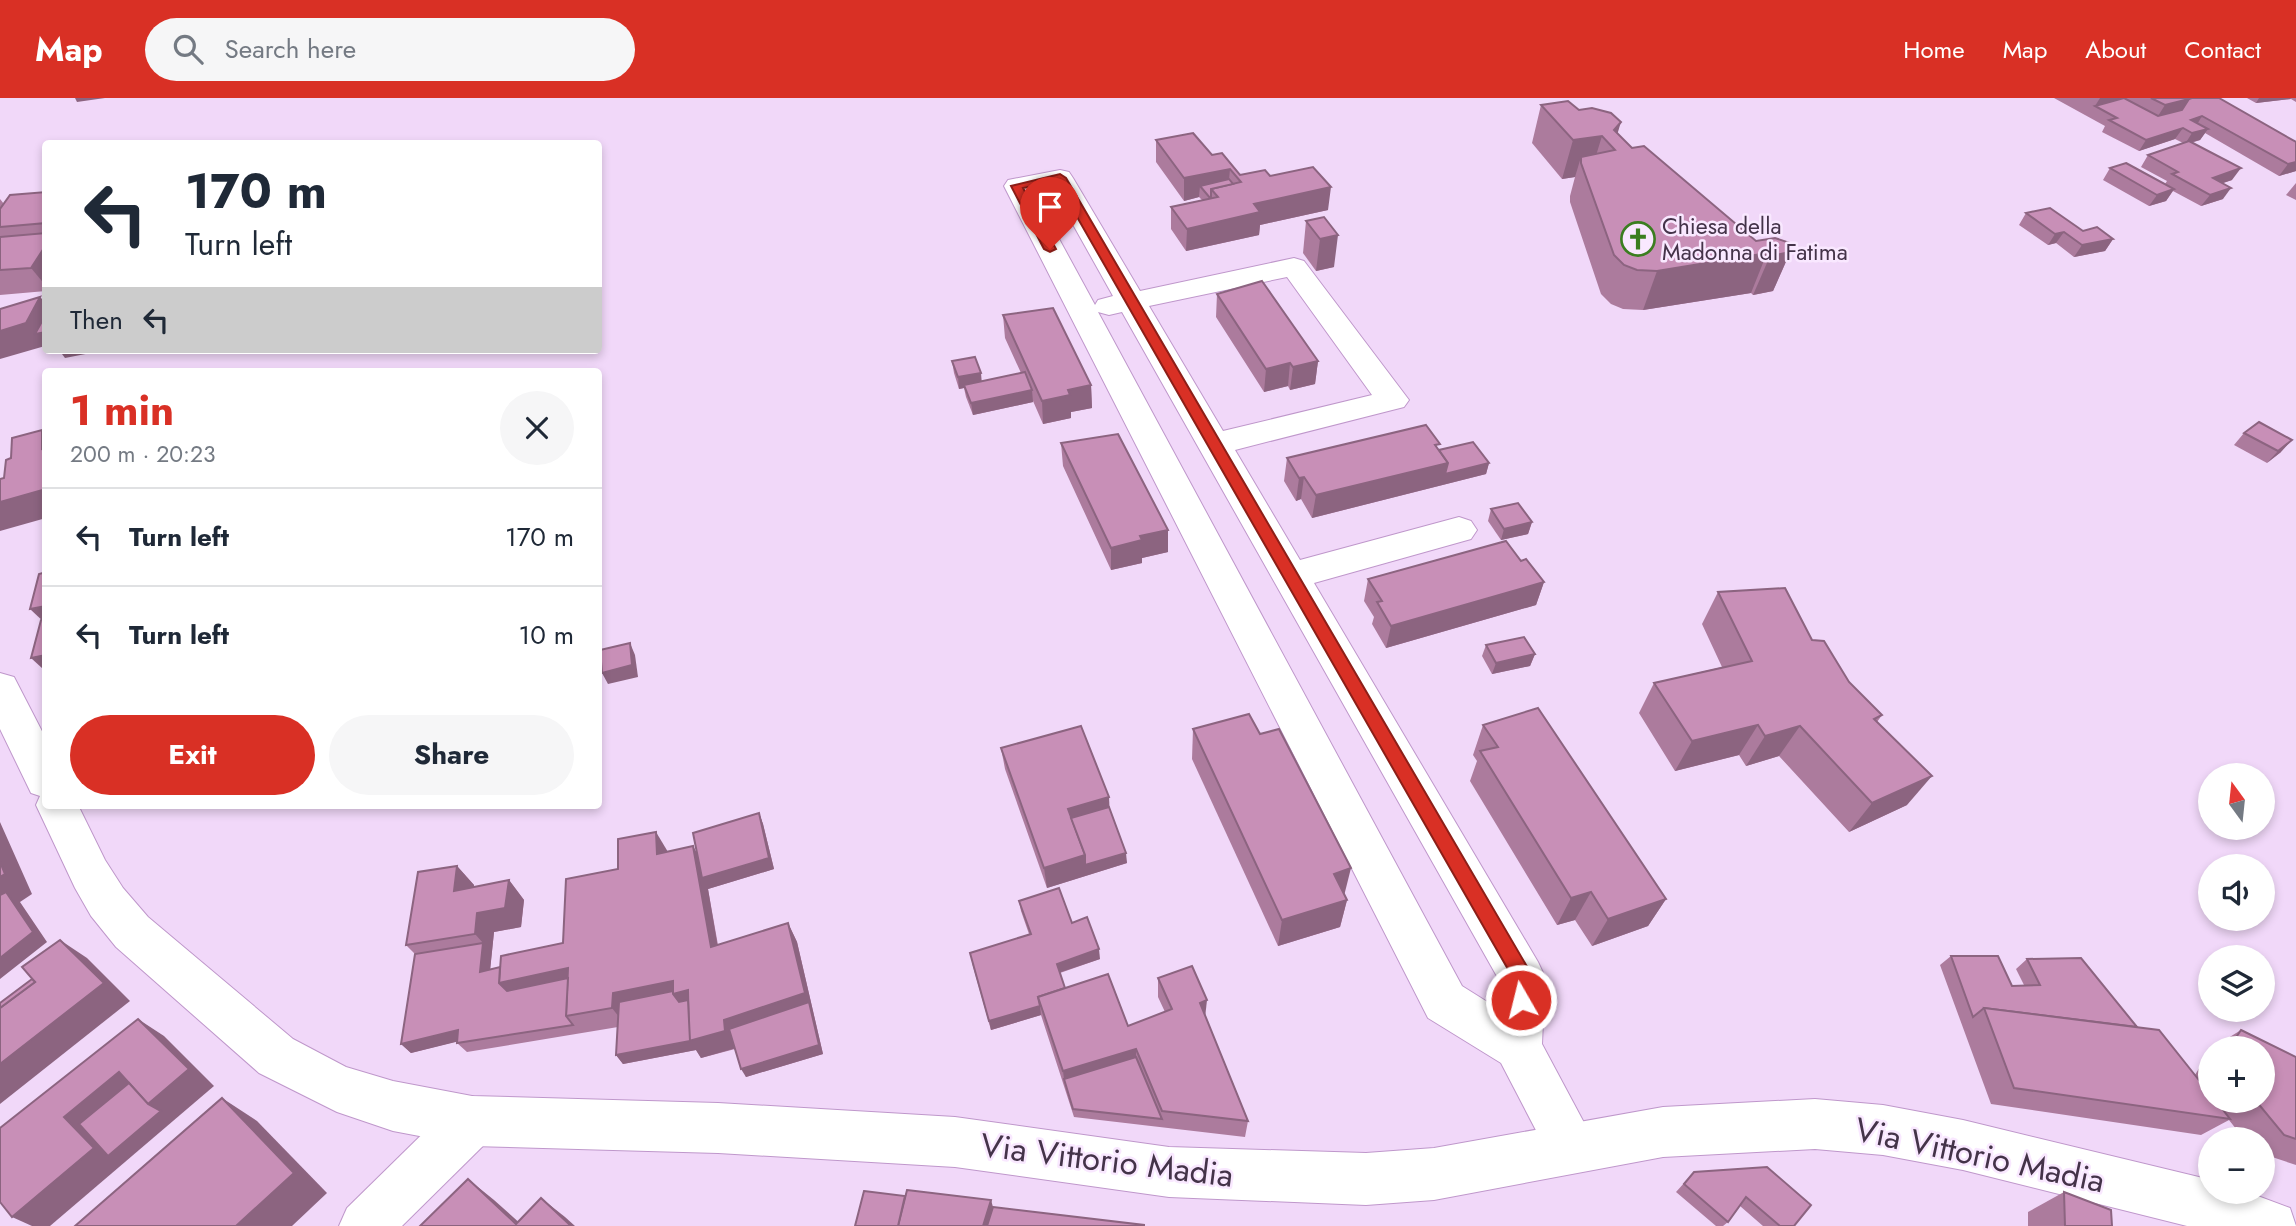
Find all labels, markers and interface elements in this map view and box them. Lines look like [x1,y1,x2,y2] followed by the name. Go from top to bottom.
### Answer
[145,18,635,81] search box
[35,26,103,73] text: Map
[169,30,207,68] icon: search
[225,30,356,68] text: Search here
[1903,32,1965,67] text: Home
[2003,32,2047,67] text: Map
[2085,32,2146,67] text: About
[2184,32,2261,67] text: Contact
[185,156,327,226] text: 170 m
[70,168,161,259] icon: left
[1020,177,1080,249] pin
[1031,188,1069,226] icon: arrive
[1662,209,1848,269] place label: Chiesa della Madonna di Fatima
[1619,220,1657,258] church icon: Chiesa della Madonna di Fatima
[185,221,292,267] text: Turn left
[70,301,123,339] text: Then
[137,301,175,339] icon: left
[70,380,174,441] text: 1 min
[500,391,574,465] button: close
[70,437,216,471] text: 200 m · 20:23
[70,518,108,556] icon: left
[129,518,229,556] text: Turn left
[505,518,574,556] text: 170 m
[70,616,108,654] icon: left
[129,616,229,654] text: Turn left
[519,616,574,654] text: 10 m
[70,715,315,795] button: Exit
[329,715,574,795] button: Share
[2198,763,2275,840] north arrow
[2198,763,2275,1204] map controls
[2198,854,2275,931] button: sound
[2198,945,2275,1022] button: layers
[1484,963,1558,1037] position arrow
[2198,1036,2275,1113] button: +
[1851,1106,2109,1204] street label: Via Vittorio Madia
[978,1121,1236,1199] street label: Via Vittorio Madia
[2198,1127,2275,1204] button: −

